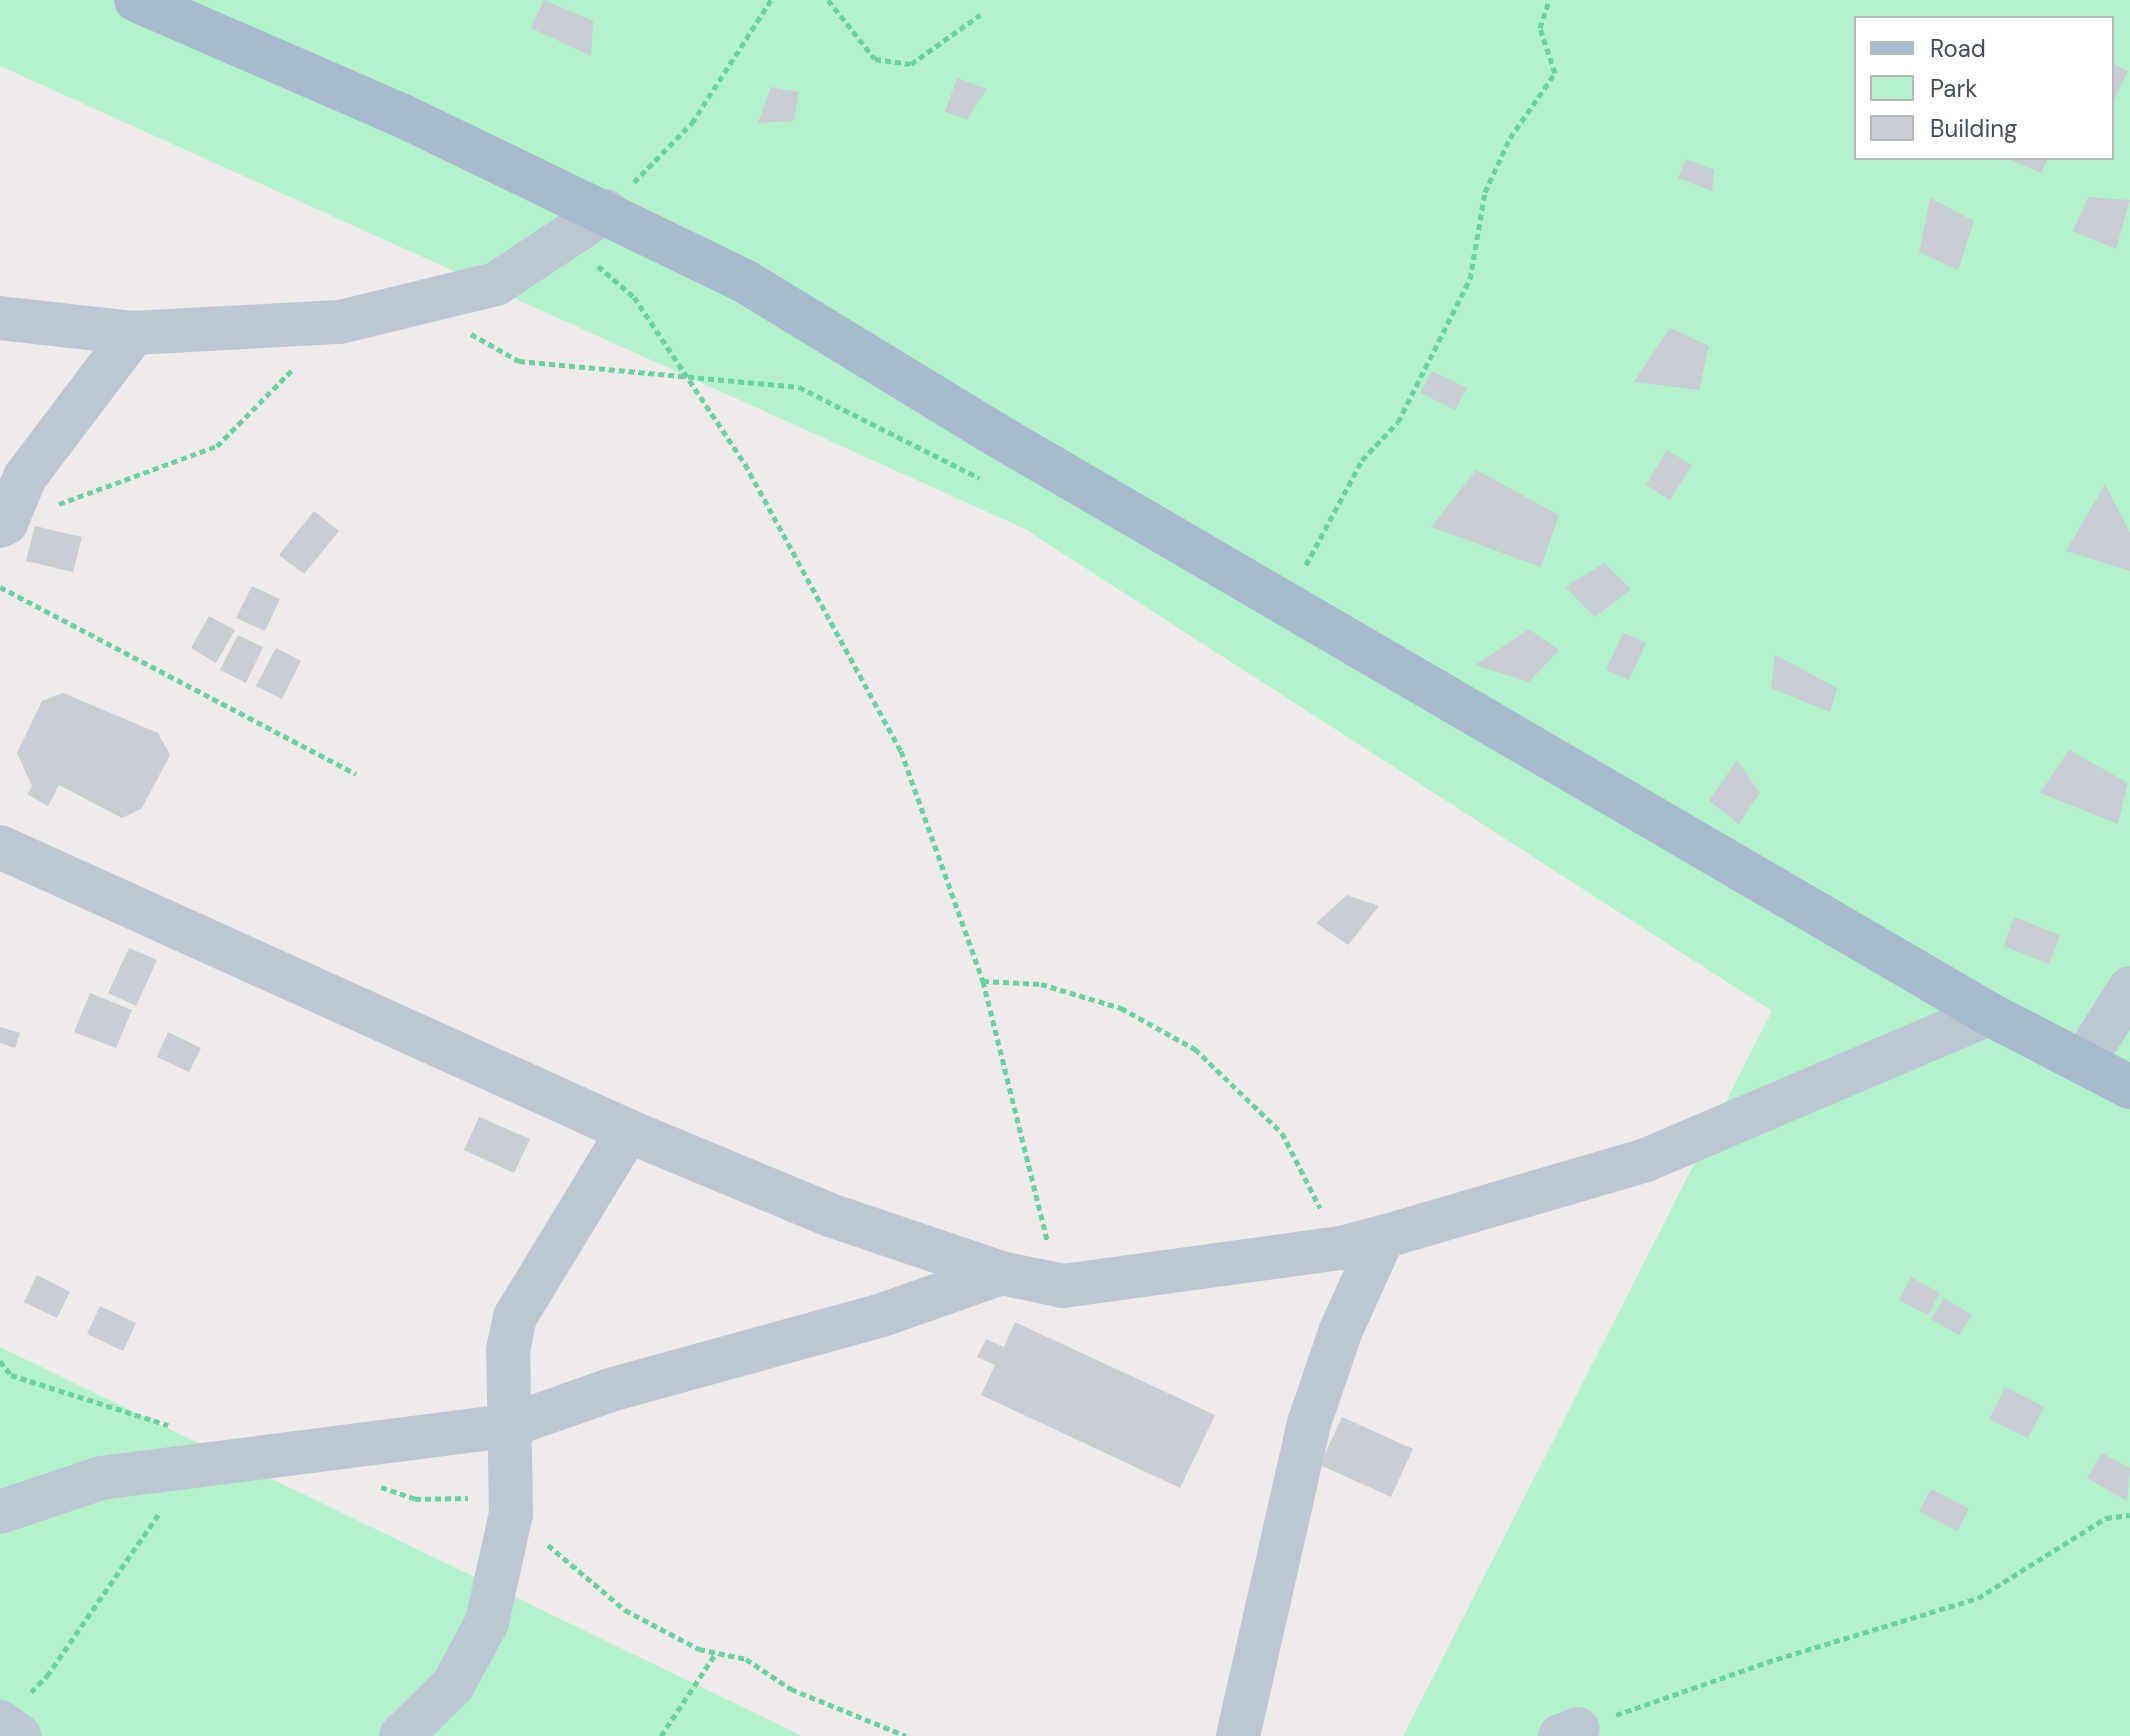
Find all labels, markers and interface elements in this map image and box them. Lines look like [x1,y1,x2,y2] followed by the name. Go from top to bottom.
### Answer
[1854,16,2114,160] legend
[1930,33,1986,64] text: Road
[1930,73,1977,104] text: Park
[1930,113,2017,144] text: Building

